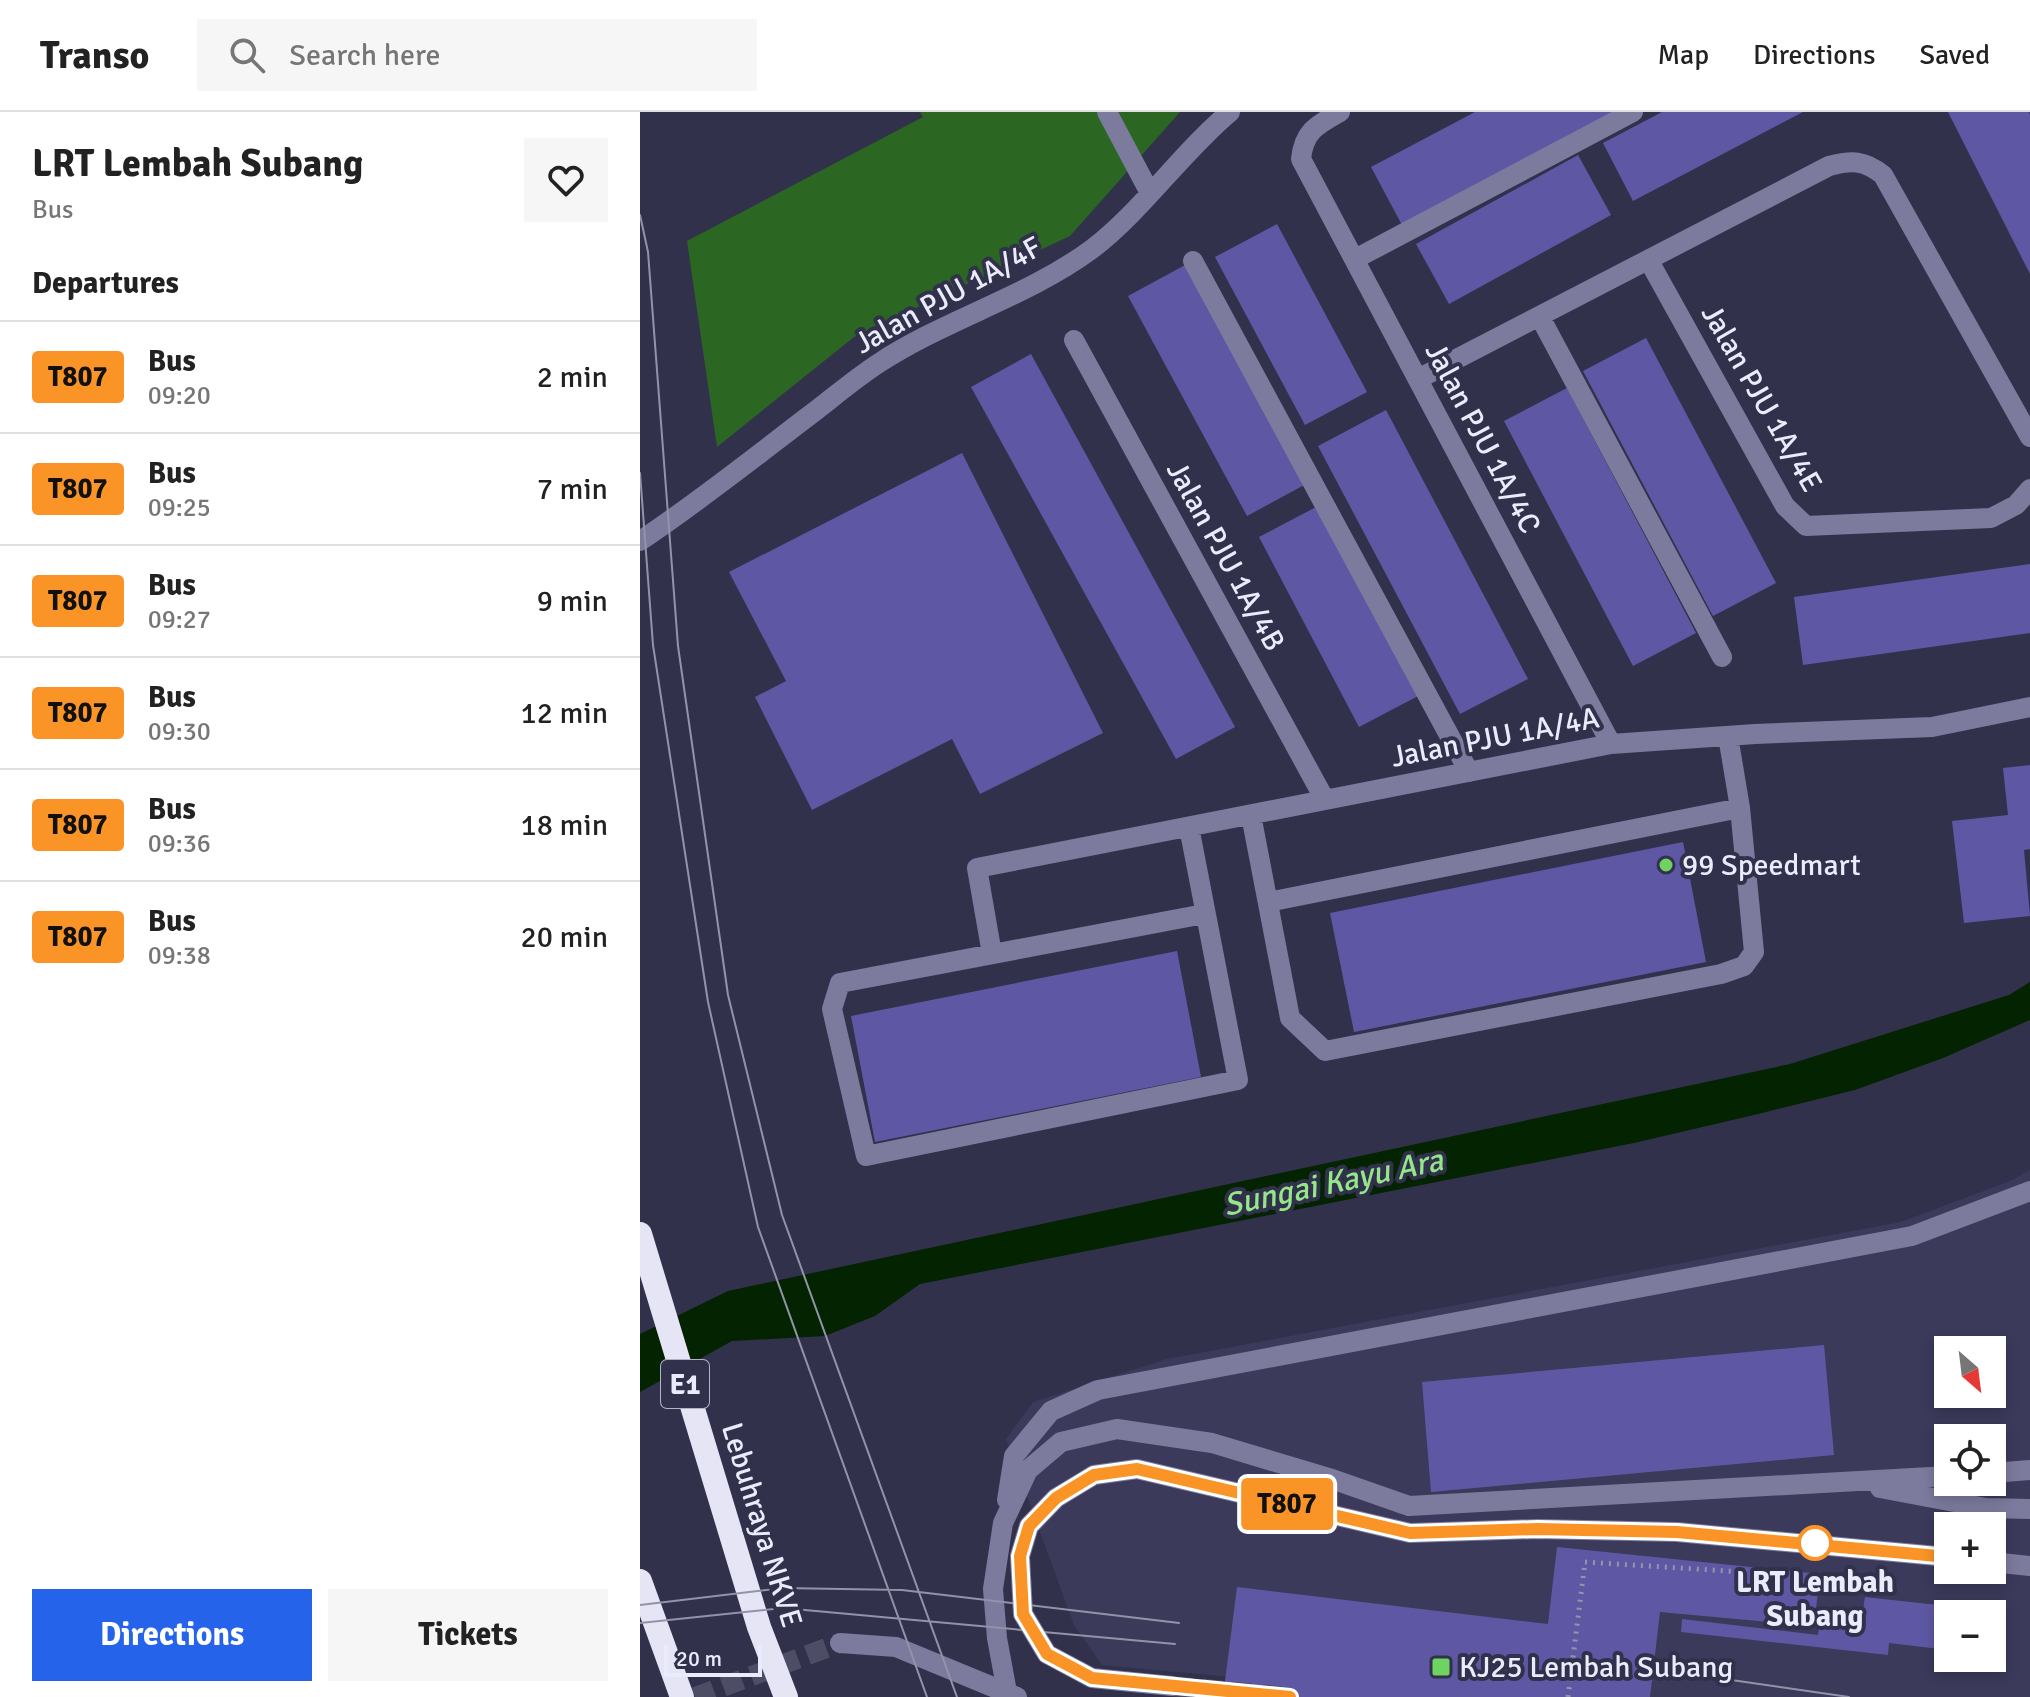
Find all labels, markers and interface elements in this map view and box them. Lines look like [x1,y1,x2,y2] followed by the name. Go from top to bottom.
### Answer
[197,19,757,91] search box
[40,32,149,79] text: Transo
[225,33,269,77] icon: search
[289,37,441,74] text: Search here
[1657,38,1709,72] text: Map
[1753,38,1875,72] text: Directions
[1919,38,1990,72] text: Saved
[524,138,608,222] button: heart
[32,140,363,187] text: LRT Lembah Subang
[32,194,73,226] text: Bus
[848,229,1048,362] street label: Jalan PJU 1A/4F
[32,265,179,302] text: Departures
[1693,298,1830,498] street label: Jalan PJU 1A/4E
[1417,336,1548,540] street label: Jalan PJU 1A/4C
[148,343,196,380] text: Bus
[537,359,608,396] text: 2 min
[48,360,108,394] text: T807
[148,380,211,412] text: 09:20
[148,455,196,492] text: Bus
[1158,455,1293,658] street label: Jalan PJU 1A/4B
[537,471,608,508] text: 7 min
[48,472,108,506] text: T807
[148,492,211,524] text: 09:25
[148,567,196,604] text: Bus
[537,583,608,620] text: 9 min
[48,584,108,618] text: T807
[148,604,211,636] text: 09:27
[148,679,196,716] text: Bus
[521,695,608,732] text: 12 min
[48,696,108,730] text: T807
[1388,699,1602,776] street label: Jalan PJU 1A/4A
[148,716,211,748] text: 09:30
[148,791,196,828] text: Bus
[521,807,608,844] text: 18 min
[48,808,108,842] text: T807
[148,828,211,860] text: 09:36
[1682,847,1861,884] place label: 99 Speedmart
[1657,856,1675,874] marker: 99 Speedmart
[148,903,196,940] text: Bus
[521,919,608,956] text: 20 min
[48,920,108,954] text: T807
[148,940,211,972] text: 09:38
[1220,1140,1447,1225] water label: Sungai Kayu Ara
[1934,1336,2006,1408] north arrow
[1934,1336,2006,1672] map controls
[661,1360,709,1408] road number: E1
[713,1418,810,1632] street label: Lebuhraya NKVE
[1934,1424,2006,1496] button: locate
[1231,1478,1343,1530] line badge: T807
[1257,1487,1317,1521] text: T807
[1934,1512,2006,1584] button: +
[1798,1526,1832,1560] marker: LRT Lembah Subang
[1736,1564,1894,1635] place label: LRT Lembah Subang
[32,1589,312,1681] button: Directions
[328,1589,608,1681] button: Tickets
[1934,1600,2006,1672] button: −
[664,1641,762,1677] scale bar
[676,1645,722,1672] text: 20 m
[1459,1649,1733,1686] place label: KJ25 Lembah Subang
[1430,1656,1452,1678] marker: KJ25 Lembah Subang

